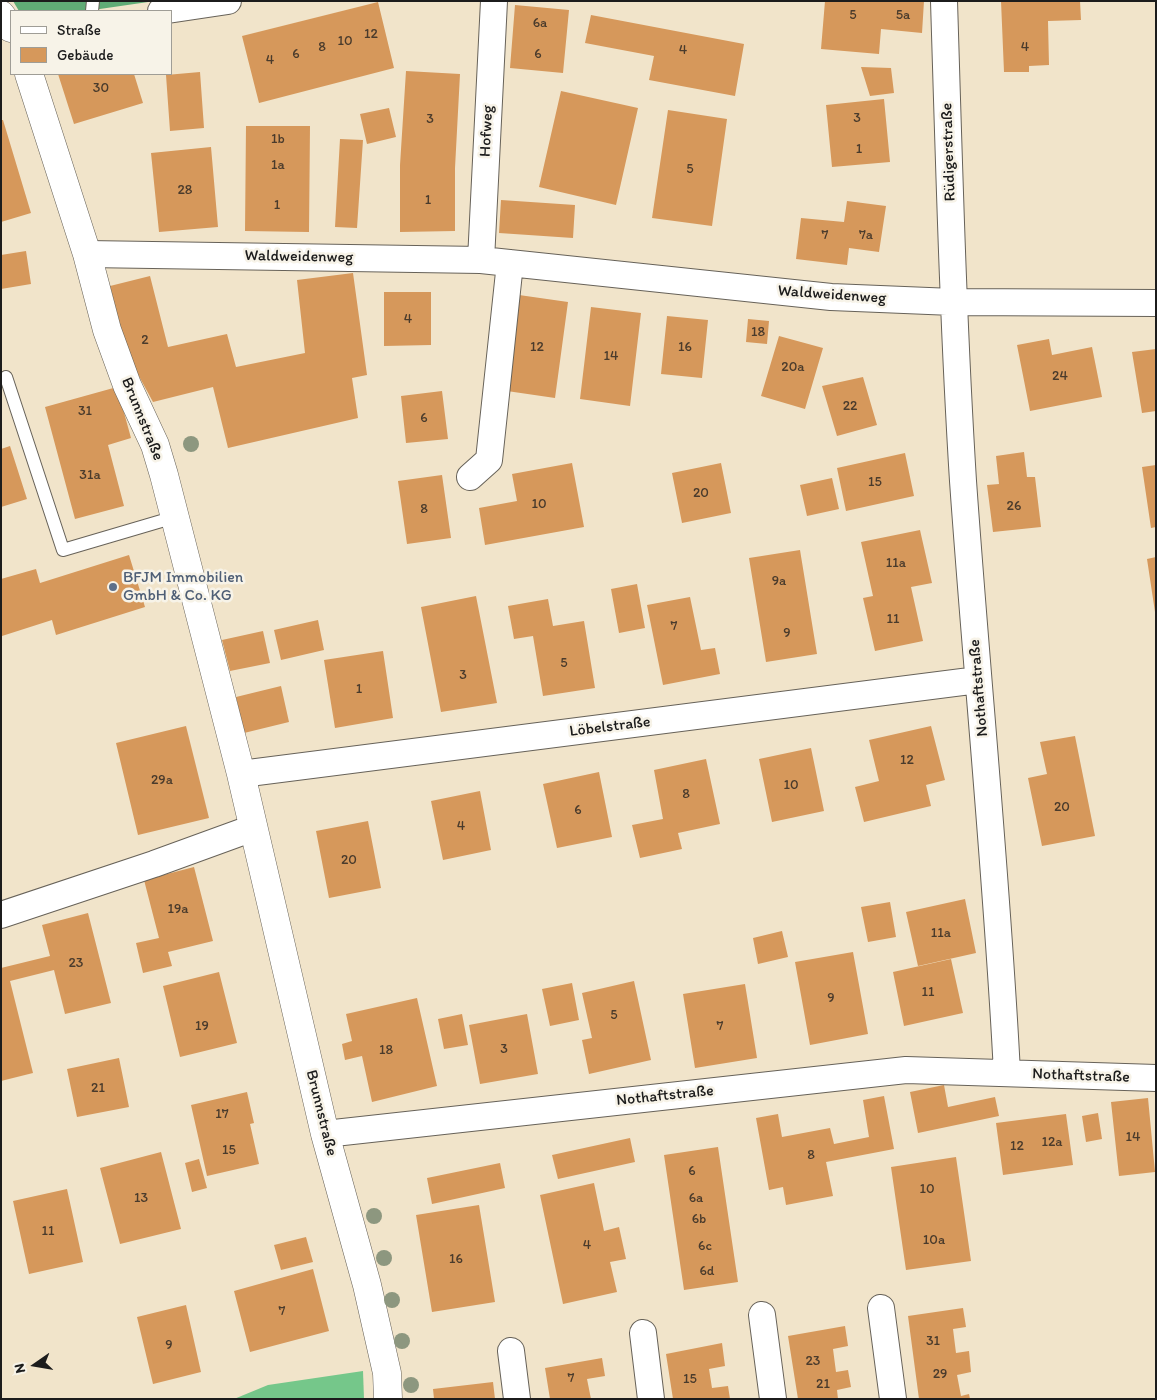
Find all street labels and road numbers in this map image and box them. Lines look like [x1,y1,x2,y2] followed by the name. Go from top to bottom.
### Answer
[938,102,960,202] street label: Rüdigerstraße
[476,105,498,157] street label: Hofweg
[244,246,354,268] street label: Waldweidenweg
[777,282,887,308] street label: Waldweidenweg
[117,375,167,463] street label: Brunnstraße
[965,638,993,738] street label: Nothaftstraße
[568,713,652,741] street label: Löbelstraße
[1032,1065,1130,1087] street label: Nothaftstraße
[301,1068,341,1158] street label: Brunnstraße
[615,1081,715,1111] street label: Nothaftstraße

